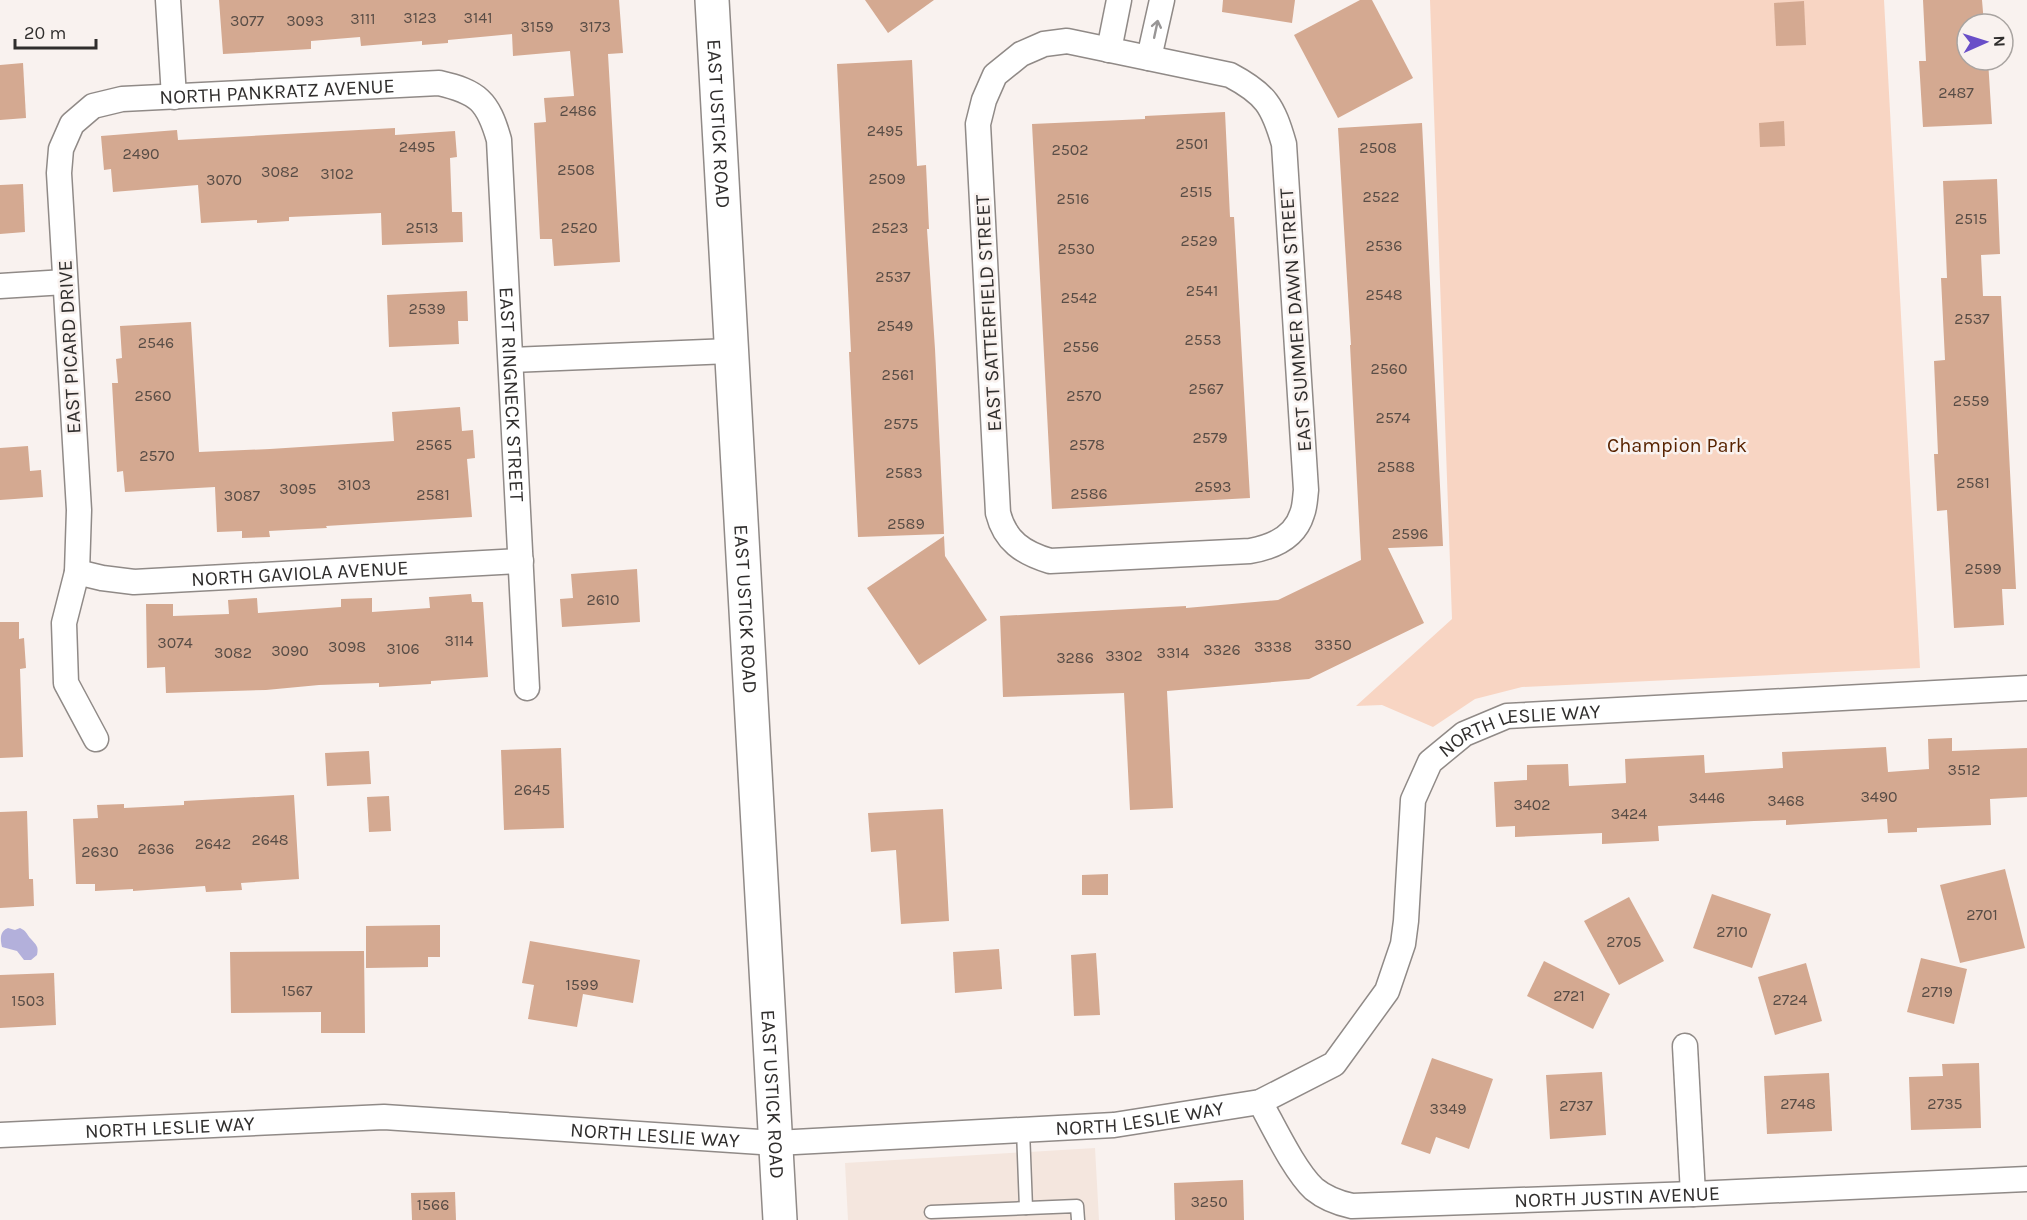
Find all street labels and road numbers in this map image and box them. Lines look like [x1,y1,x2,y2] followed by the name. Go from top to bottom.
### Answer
[702,39,735,209] street label: EAST USTICK ROAD
[159,74,395,109] street label: NORTH PANKRATZ AVENUE
[1275,187,1316,453] street label: EAST SUMMER DAWN STREET
[971,194,1006,432] street label: EAST SATTERFIELD STREET
[53,260,86,434] street label: EAST PICARD DRIVE
[495,286,528,502] street label: EAST RINGNECK STREET
[729,524,762,694] street label: EAST USTICK ROAD
[191,556,409,591] street label: NORTH GAVIOLA AVENUE
[1434,700,1601,762] street label: NORTH LESLIE WAY
[756,1009,789,1180] street label: EAST USTICK ROAD
[1055,1097,1226,1140] street label: NORTH LESLIE WAY
[84,1112,255,1143] street label: NORTH LESLIE WAY
[569,1118,740,1153] street label: NORTH LESLIE WAY
[1514,1182,1720,1212] street label: NORTH JUSTIN AVENUE

